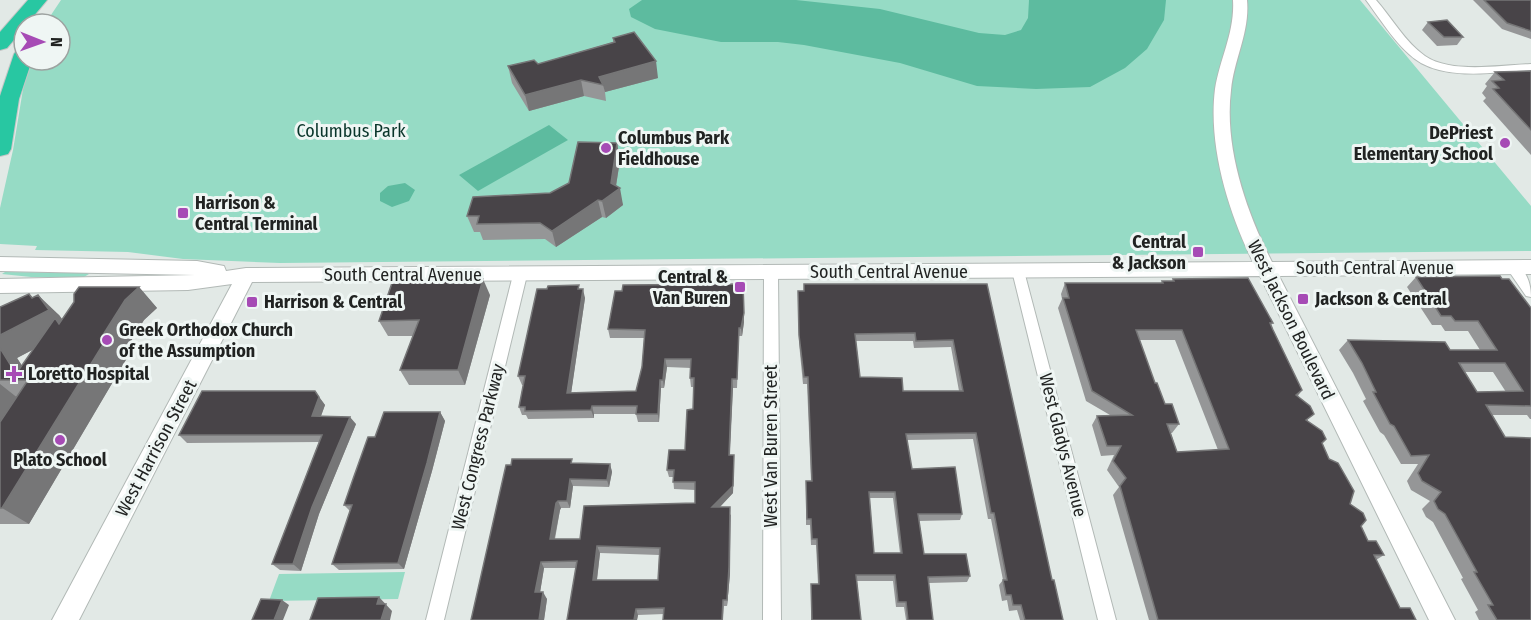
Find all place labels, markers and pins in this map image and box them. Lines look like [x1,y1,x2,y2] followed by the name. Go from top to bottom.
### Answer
[1354,122,1494,165] place label: DePriest Elementary School
[618,127,730,170] place label: Columbus Park Fieldhouse
[1498,136,1512,150] marker: DePriest Elementary School
[599,141,613,155] marker: Columbus Park Fieldhouse
[195,192,318,235] place label: Harrison & Central Terminal
[176,206,190,220] marker: Harrison & Central Terminal
[1112,231,1186,274] place label: Central & Jackson
[1191,245,1205,259] marker: Central & Jackson
[652,266,729,309] place label: Central & Van Buren
[733,280,747,294] marker: Central & Van Buren
[1314,288,1447,310] place label: Jackson & Central
[264,291,402,313] place label: Harrison & Central
[1296,292,1310,306] marker: Jackson & Central
[245,295,259,309] marker: Harrison & Central
[119,319,293,362] place label: Greek Orthodox Church of the Assumption
[100,333,114,347] marker: Greek Orthodox Church of the Assumption
[28,363,149,385] place label: Loretto Hospital
[5,365,23,383] marker: Loretto Hospital
[53,433,67,447] marker: Plato School
[13,449,107,471] place label: Plato School

